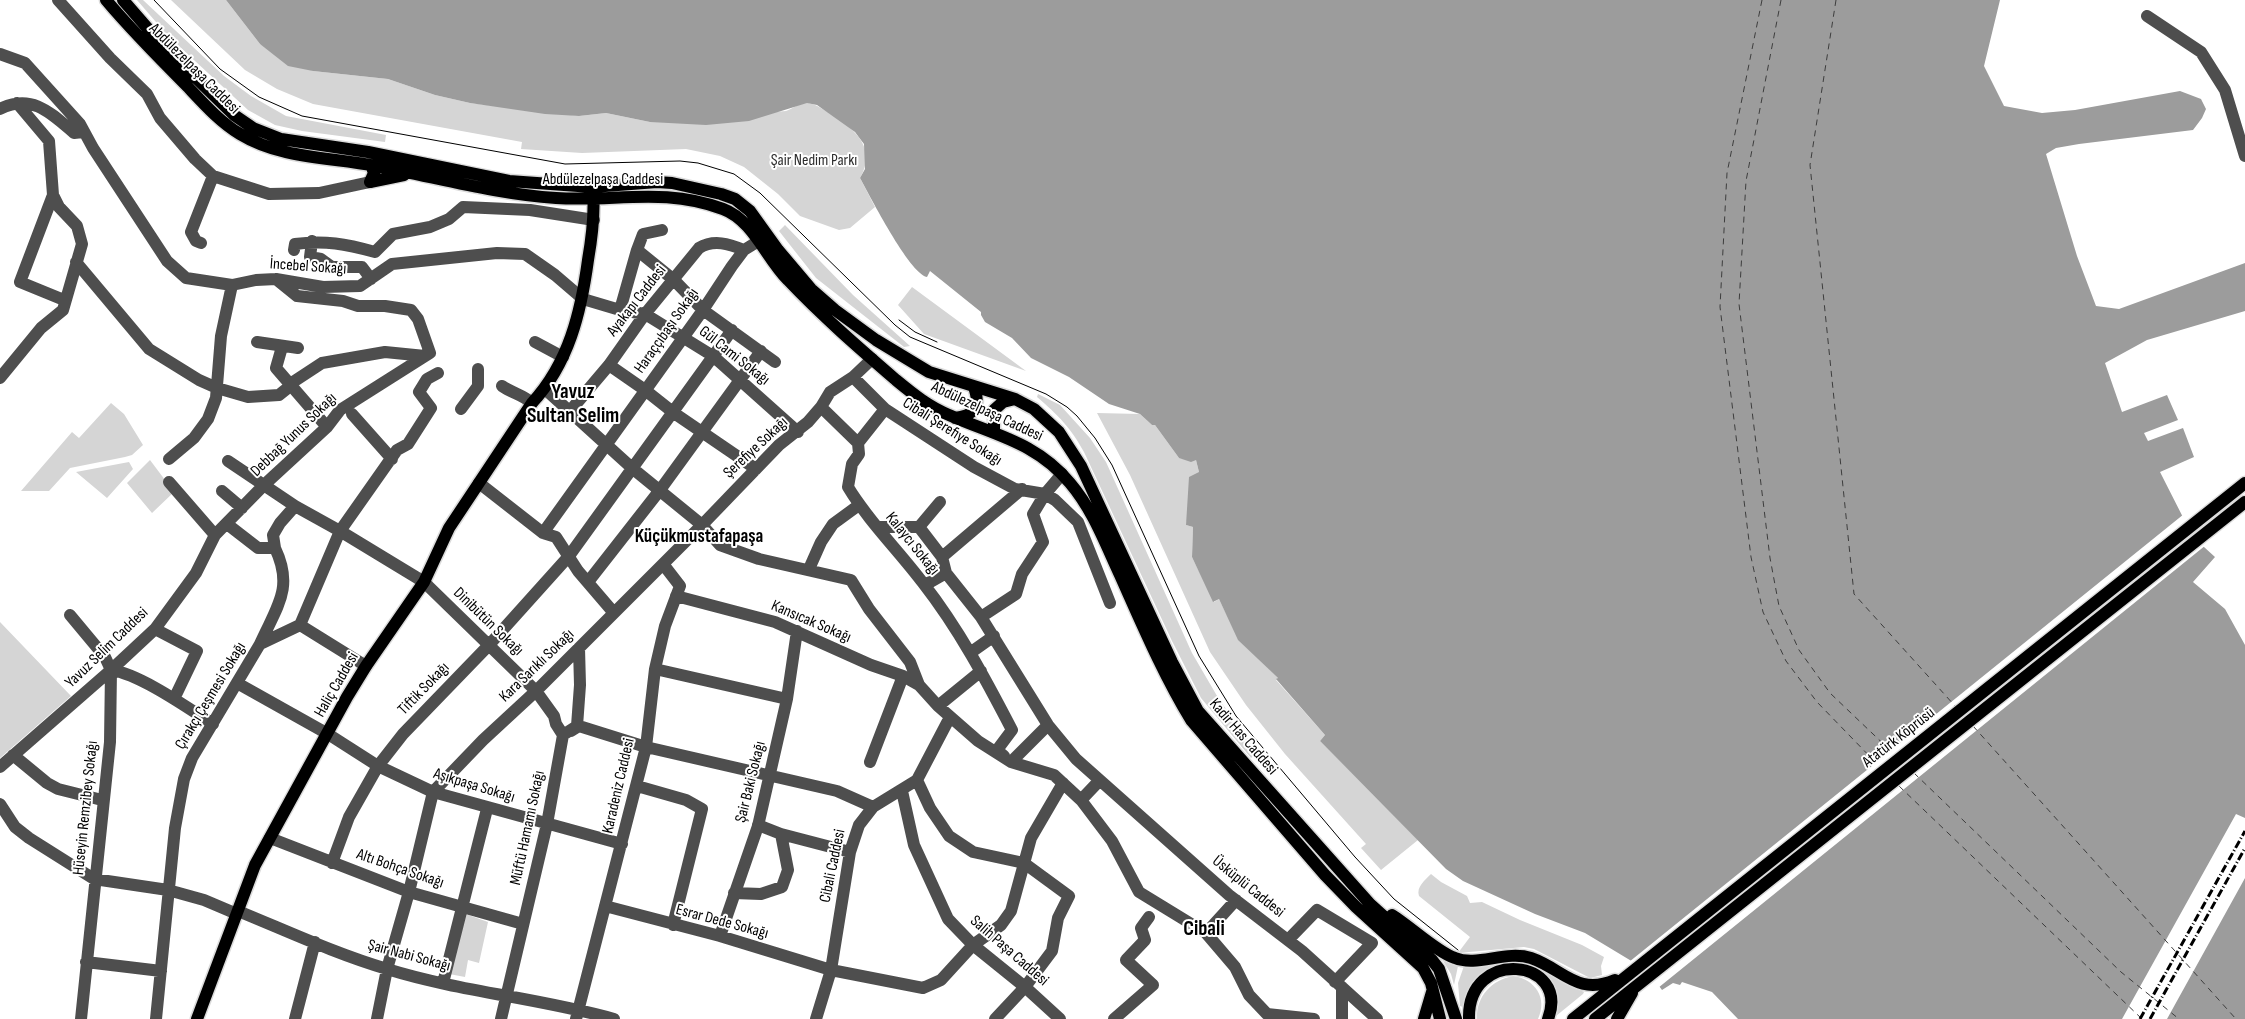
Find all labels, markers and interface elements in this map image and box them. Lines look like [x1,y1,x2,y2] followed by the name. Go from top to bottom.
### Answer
[145,20,243,118] street label: Abdülezelpaşa Caddesi
[771,151,857,171] park label: Şair Nedim Parkı
[543,170,663,190] street label: Abdülezelpaşa Caddesi
[269,255,347,279] street label: İncebel Sokağı
[603,261,671,341] street label: Ayakapı Caddesi
[631,285,703,377] street label: Haraççıbaşı Sokağı
[695,322,773,390] street label: Gül Cami Sokağı
[928,378,1046,446] street label: Abdülezelpaşa Caddesi
[527,380,619,430] district label: Yavuz Sultan Selim
[247,389,341,481] street label: Debbağ Yunus Sokağı
[899,394,1005,470] street label: Cibali Şerefiye Sokağı
[720,413,792,483] street label: Şerefiye Sokağı
[881,509,943,579] street label: Kalaycı Sokağı
[635,526,763,548] district label: Küçükmustafapaşa
[449,584,527,660] street label: Dinibütün Sokağı
[768,597,854,647] street label: Kansıcak Sokağı
[62,604,152,692] street label: Yavuz Selim Caddesi
[496,626,578,706] street label: Kara Sarıklı Sokağı
[171,639,251,753] street label: Çırakçı Çeşmesi Sokağı
[311,649,363,721] street label: Haliç Caddesi
[394,659,454,719] street label: Tiftik Sokağı
[1205,695,1281,779] street label: Kadir Has Caddesi
[1859,704,1939,772] street label: Atatürk Köprüsü
[599,737,639,835] street label: Karadeniz Caddesi
[732,739,770,825] street label: Şair Baki Sokağı
[69,740,103,876] street label: Hüseyin Remzibey Sokağı
[431,765,517,807] street label: Aşıkpaşa Sokağı
[506,769,550,887] street label: Müftü Hamamı Sokağı
[816,828,850,904] street label: Cibali Caddesi
[354,845,446,893] street label: Altı Bohça Sokağı
[1208,852,1288,922] street label: Üsküplü Caddesi
[674,900,770,944] street label: Esrar Dede Sokağı
[966,912,1052,990] street label: Salih Paşa Caddesi
[1183,917,1225,943] district label: Cibali
[366,936,452,976] street label: Şair Nabi Sokağı

